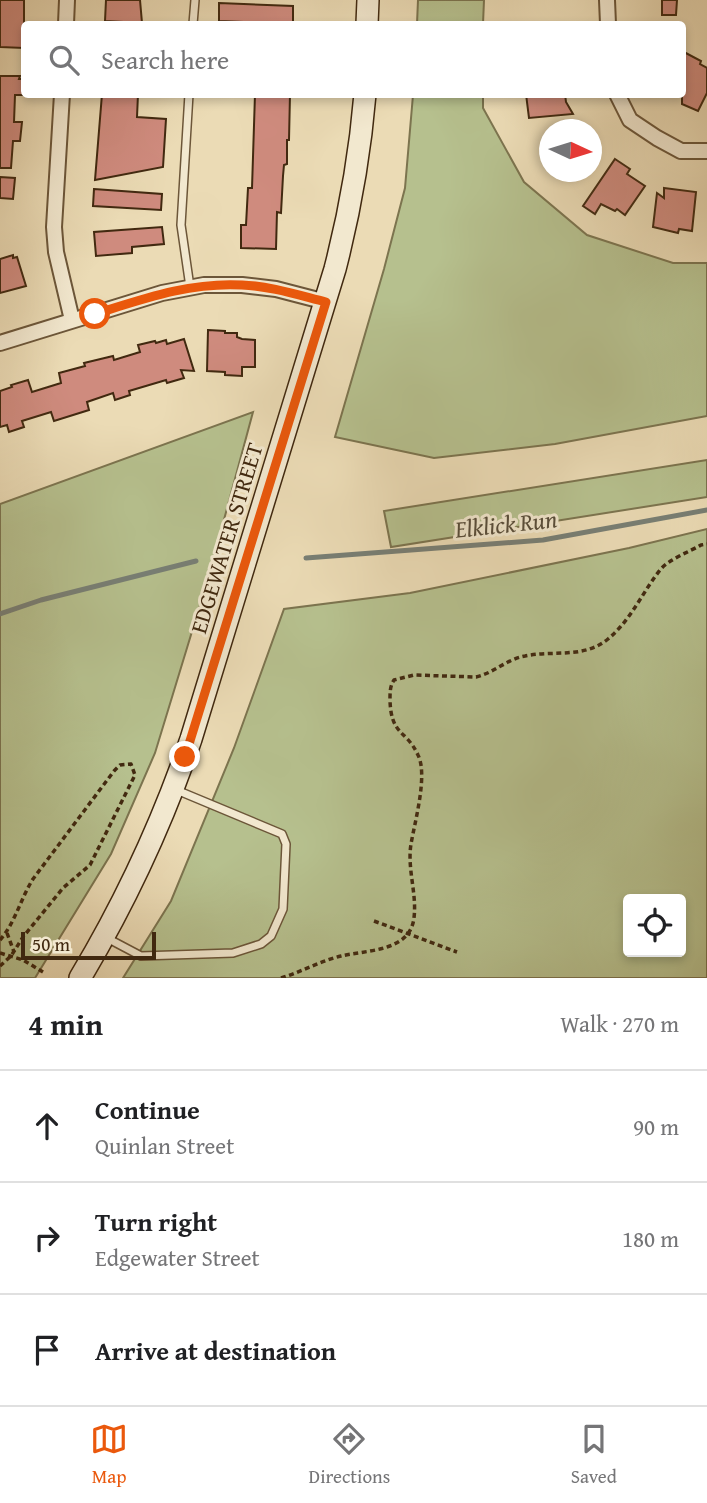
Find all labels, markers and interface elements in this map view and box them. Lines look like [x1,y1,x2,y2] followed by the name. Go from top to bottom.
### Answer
[21,21,686,98] search box
[101,40,229,79] text: Search here
[45,41,83,79] icon: search
[539,119,602,182] north arrow
[79,298,110,329] route start
[181,439,271,637] street label: EDGEWATER STREET
[452,501,559,547] water label: Elklick Run
[169,741,200,772] route end
[623,894,686,957] map controls
[623,894,686,957] button: locate
[21,929,156,961] scale bar
[32,930,70,958] text: 50 m
[28,1002,103,1046] text: 4 min
[560,1007,679,1040] text: Walk · 270 m
[95,1090,200,1129] text: Continue
[28,1107,66,1145] icon: ahead
[633,1110,679,1143] text: 90 m
[95,1129,234,1162] text: Quinlan Street
[95,1202,217,1241] text: Turn right
[28,1219,66,1257] icon: right
[622,1222,679,1255] text: 180 m
[95,1241,260,1274] text: Edgewater Street
[28,1331,66,1369] icon: arrive
[95,1331,336,1370] text: Arrive at destination
[90,1420,128,1490] tab: Map
[309,1420,390,1490] tab: Directions
[571,1420,617,1490] tab: Saved

